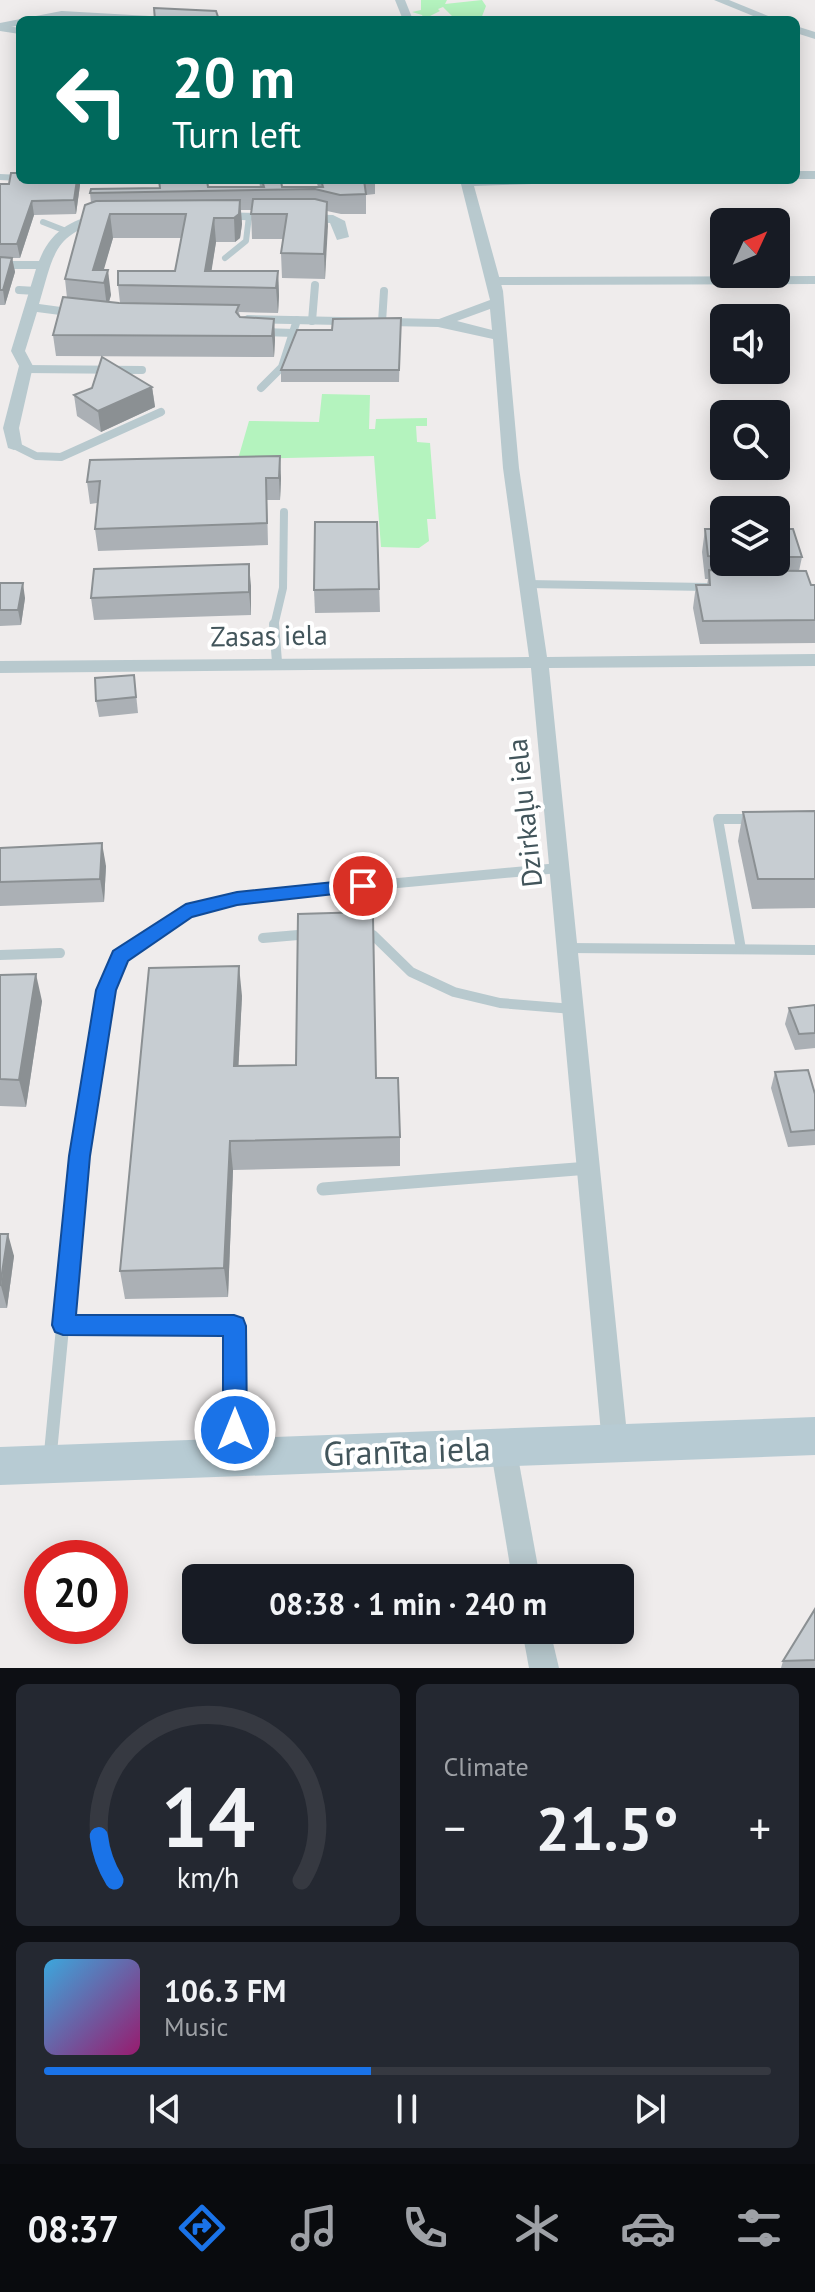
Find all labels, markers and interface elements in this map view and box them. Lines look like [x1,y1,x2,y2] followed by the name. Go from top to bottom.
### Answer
[172,41,295,113] text: 20 m
[40,48,144,152] icon: left
[172,111,301,158] text: Turn left
[710,208,790,288] north arrow
[710,208,790,576] map controls
[710,304,790,384] button: sound
[710,400,790,480] button: search
[710,496,790,576] button: layers
[210,615,328,655] street label: Zasas iela
[498,737,550,889] street label: Dzirkaļu iela
[329,852,397,920] pin
[341,864,385,908] icon: arrive
[193,1388,277,1472] position arrow
[322,1425,492,1475] street label: Granīta iela
[24,1540,128,1644] speed limit sign: 20
[269,1584,547,1623] text: 08:38 · 1 min · 240 m
[444,1750,529,1783] text: Climate
[161,1762,255,1870] text: 14
[536,1789,679,1867] text: 21.5°
[444,1799,466,1856] text: −
[749,1799,771,1856] text: +
[176,1859,239,1896] text: km/h
[164,1971,286,2010] text: 106.3 FM
[164,2010,228,2043] text: Music
[143,2087,187,2131] icon: previous
[385,2087,429,2131] icon: pause
[628,2087,672,2131] icon: next
[174,2200,230,2256] icon: directions
[286,2200,342,2256] icon: music
[397,2200,453,2256] icon: phone
[509,2200,565,2256] icon: climate
[620,2200,676,2256] icon: car
[731,2200,787,2256] icon: filters
[28,2205,119,2252] text: 08:37

